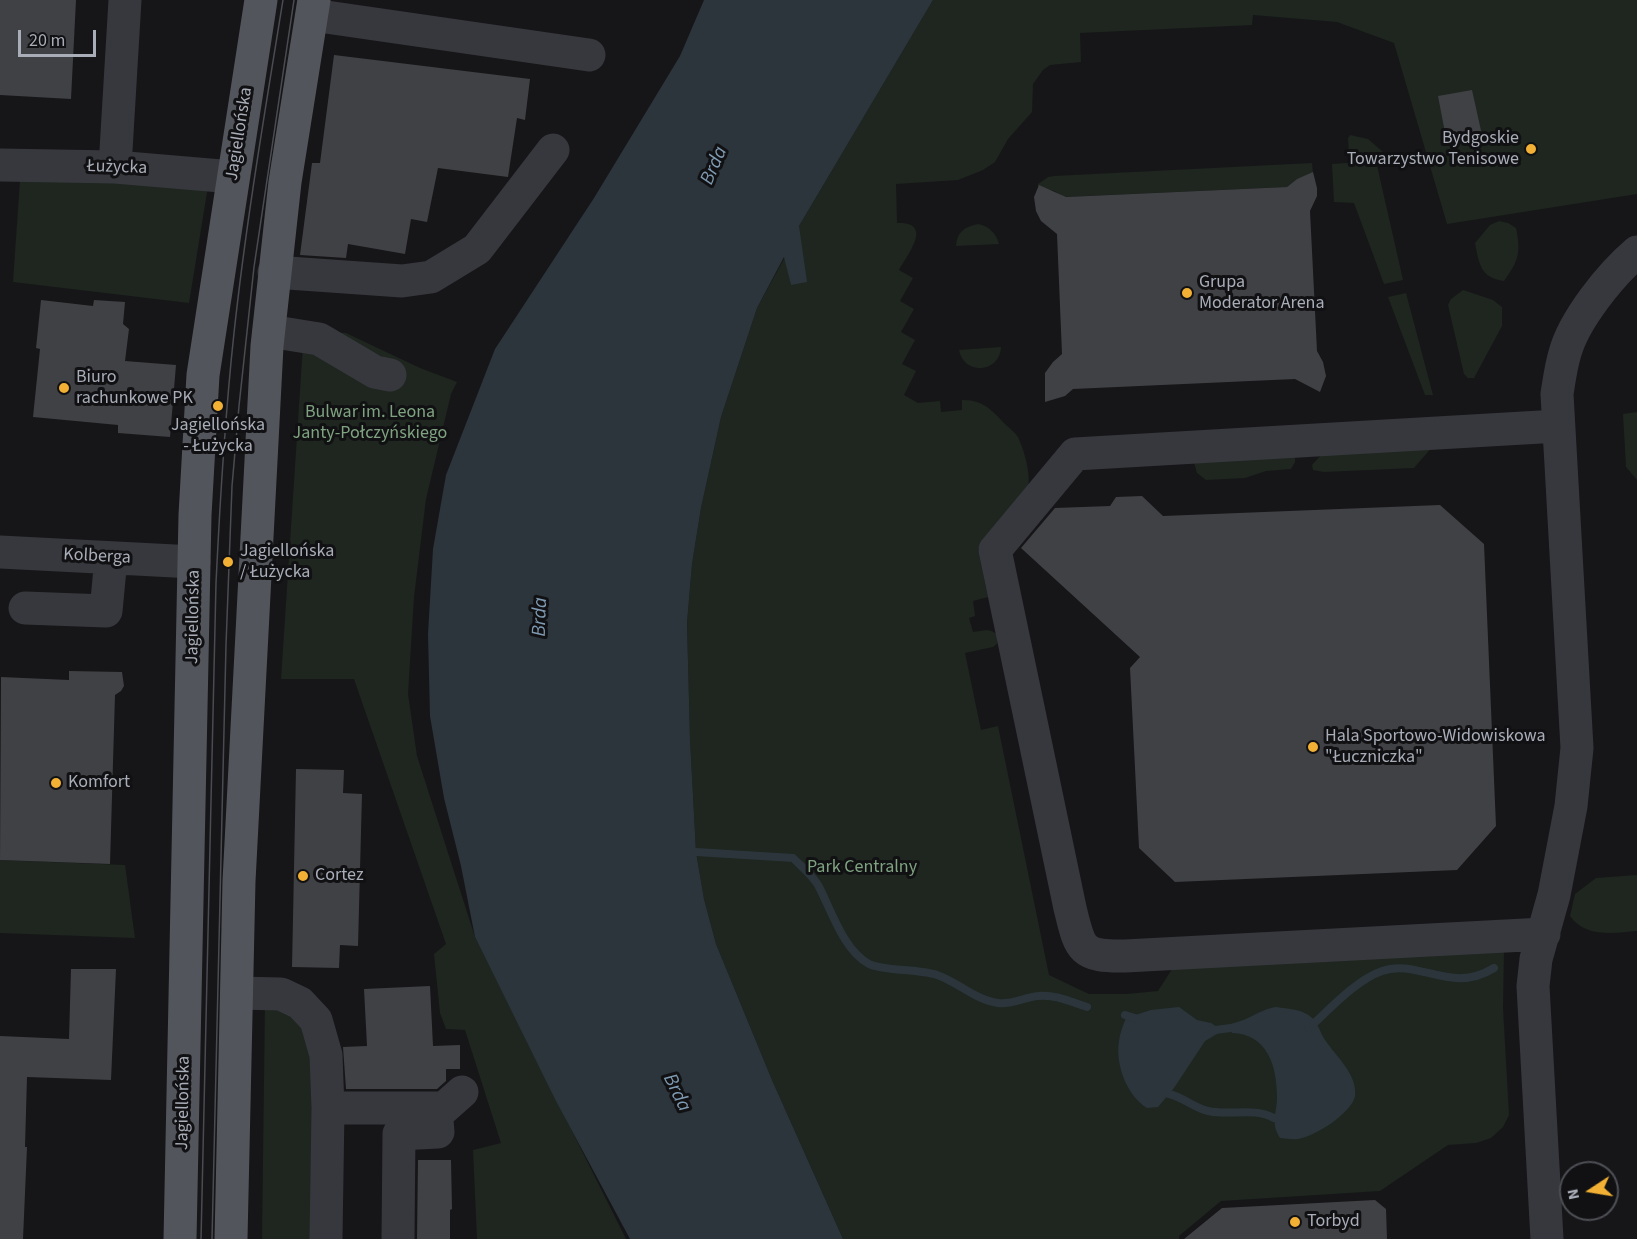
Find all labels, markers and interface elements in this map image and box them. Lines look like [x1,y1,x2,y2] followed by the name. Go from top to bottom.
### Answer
[21,18,99,56] scale bar
[29,28,65,53] text: 20 m
[222,86,258,182] street label: Jagiellońska
[1347,128,1519,170] place label: Bydgoskie Towarzystwo Tenisowe
[1524,142,1538,156] marker: Bydgoskie Towarzystwo Tenisowe
[696,143,734,189] water label: Brda
[86,156,148,180] street label: Łużycka
[1199,272,1325,314] place label: Grupa Moderator Arena
[1180,286,1194,300] marker: Grupa Moderator Arena
[76,367,193,410] place label: Biuro rachunkowe PK
[57,381,71,395] marker: Biuro rachunkowe PK
[211,399,225,413] marker: Jagiellońska - Łużycka
[293,402,447,444] park label: Bulwar im. Leona Janty-Połczyńskiego
[171,415,265,458] place label: Jagiellońska - Łużycka
[240,541,334,584] place label: Jagiellońska / Łużycka
[63,544,131,570] street label: Kolberga
[221,555,235,569] marker: Jagiellońska / Łużycka
[182,570,206,664] street label: Jagiellońska
[528,597,554,637] water label: Brda
[1325,726,1546,768] place label: Hala Sportowo-Widowiskowa "Łuczniczka"
[1306,740,1320,754] marker: Hala Sportowo-Widowiskowa "Łuczniczka"
[68,772,130,794] place label: Komfort
[49,776,63,790] marker: Komfort
[807,857,917,879] park label: Park Centralny
[315,865,364,887] place label: Cortez
[296,869,310,883] marker: Cortez
[172,1056,196,1150] street label: Jagiellońska
[657,1070,695,1116] water label: Brda
[1559,1161,1619,1221] north arrow
[1561,1187,1585,1202] text: N
[1307,1211,1360,1233] place label: Torbyd
[1288,1215,1302,1229] marker: Torbyd

